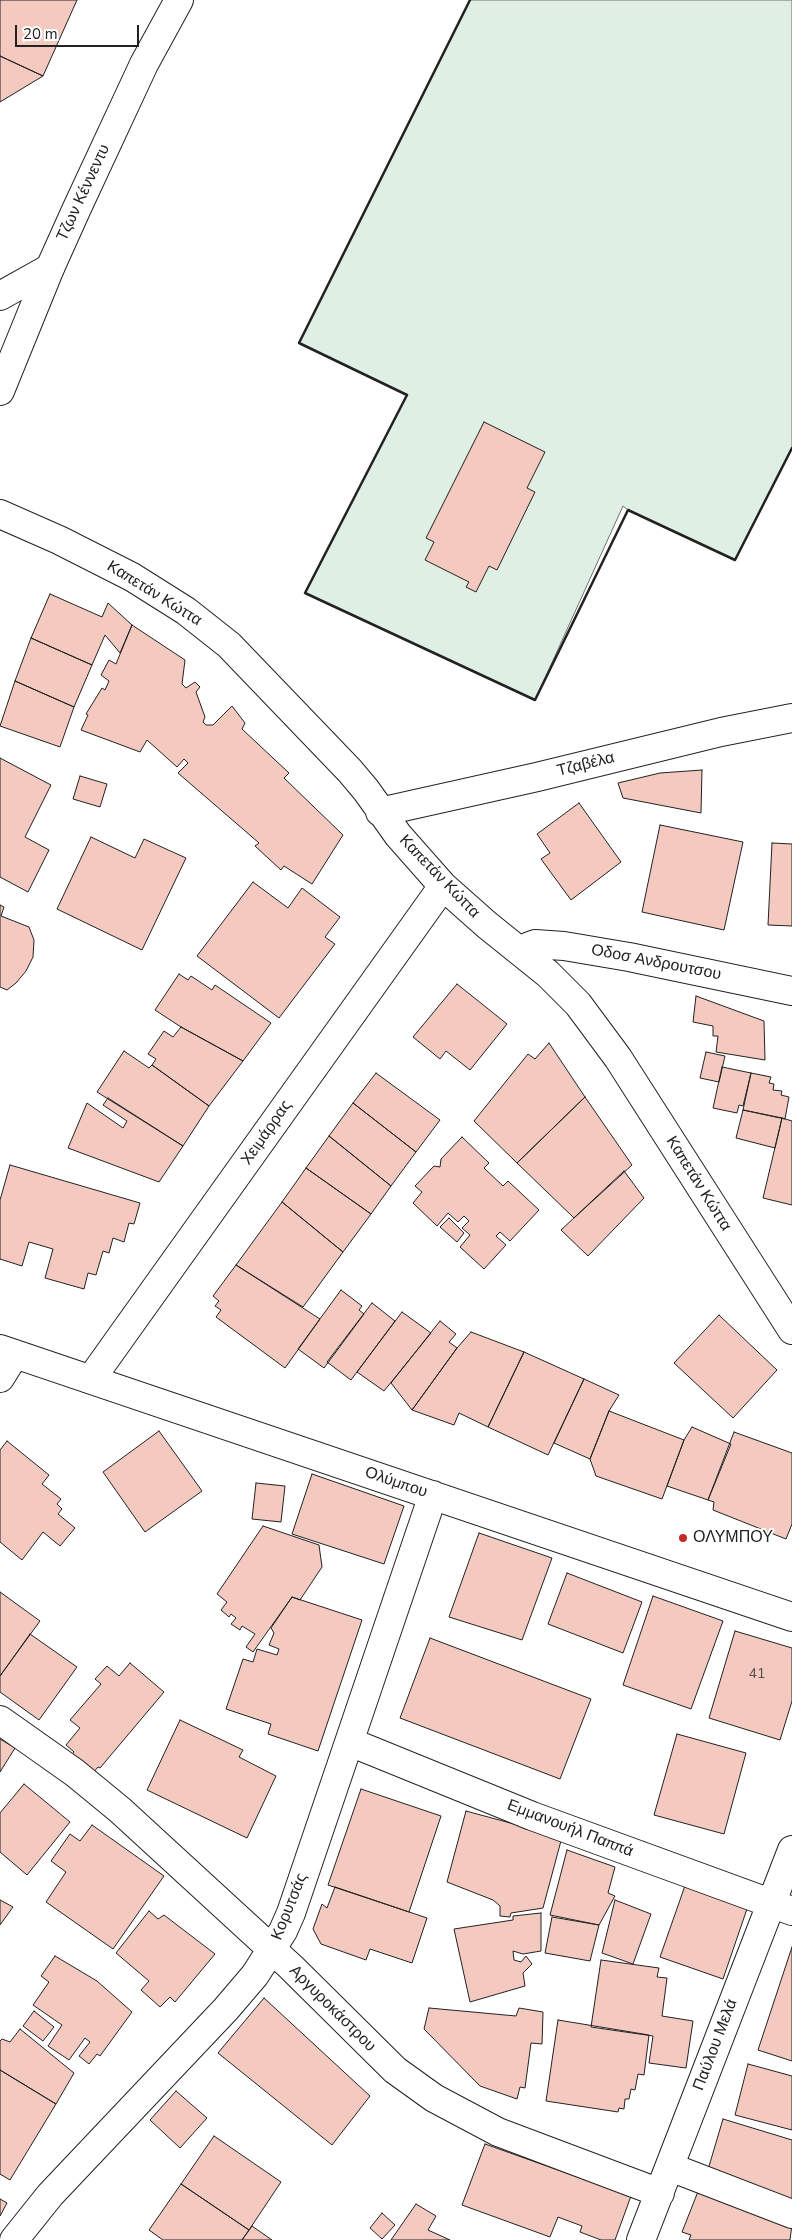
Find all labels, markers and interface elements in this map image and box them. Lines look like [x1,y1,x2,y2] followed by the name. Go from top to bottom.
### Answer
[18,15,141,47] scale bar
[23,24,58,44] text: 20 m
[53,142,115,244] street label: Τζων Κέννεντυ
[103,557,205,631] street label: Καπετάν Κώττα
[555,749,617,781] street label: Τζαβέλα
[395,831,483,923] street label: Καπετάν Κώττα
[589,941,723,985] street label: Οδοσ Ανδρουτσου
[238,1097,296,1169] street label: Χειμάρρας
[661,1133,735,1235] street label: Καπετάν Κώττα
[362,1463,430,1503] street label: Ολύμπου
[693,1528,773,1548] place label: ΟΛΥΜΠΟΥ
[677,1532,689,1544] marker: ΟΛΥΜΠΟΥ
[749,1667,765,1683] house number: 41
[504,1796,636,1862] street label: Εμμανουήλ Παππά
[268,1871,312,1943] street label: Κορυτσάς
[285,1962,379,2056] street label: Αργυροκάστρου
[690,1996,742,2094] street label: Παύλου Μελά

